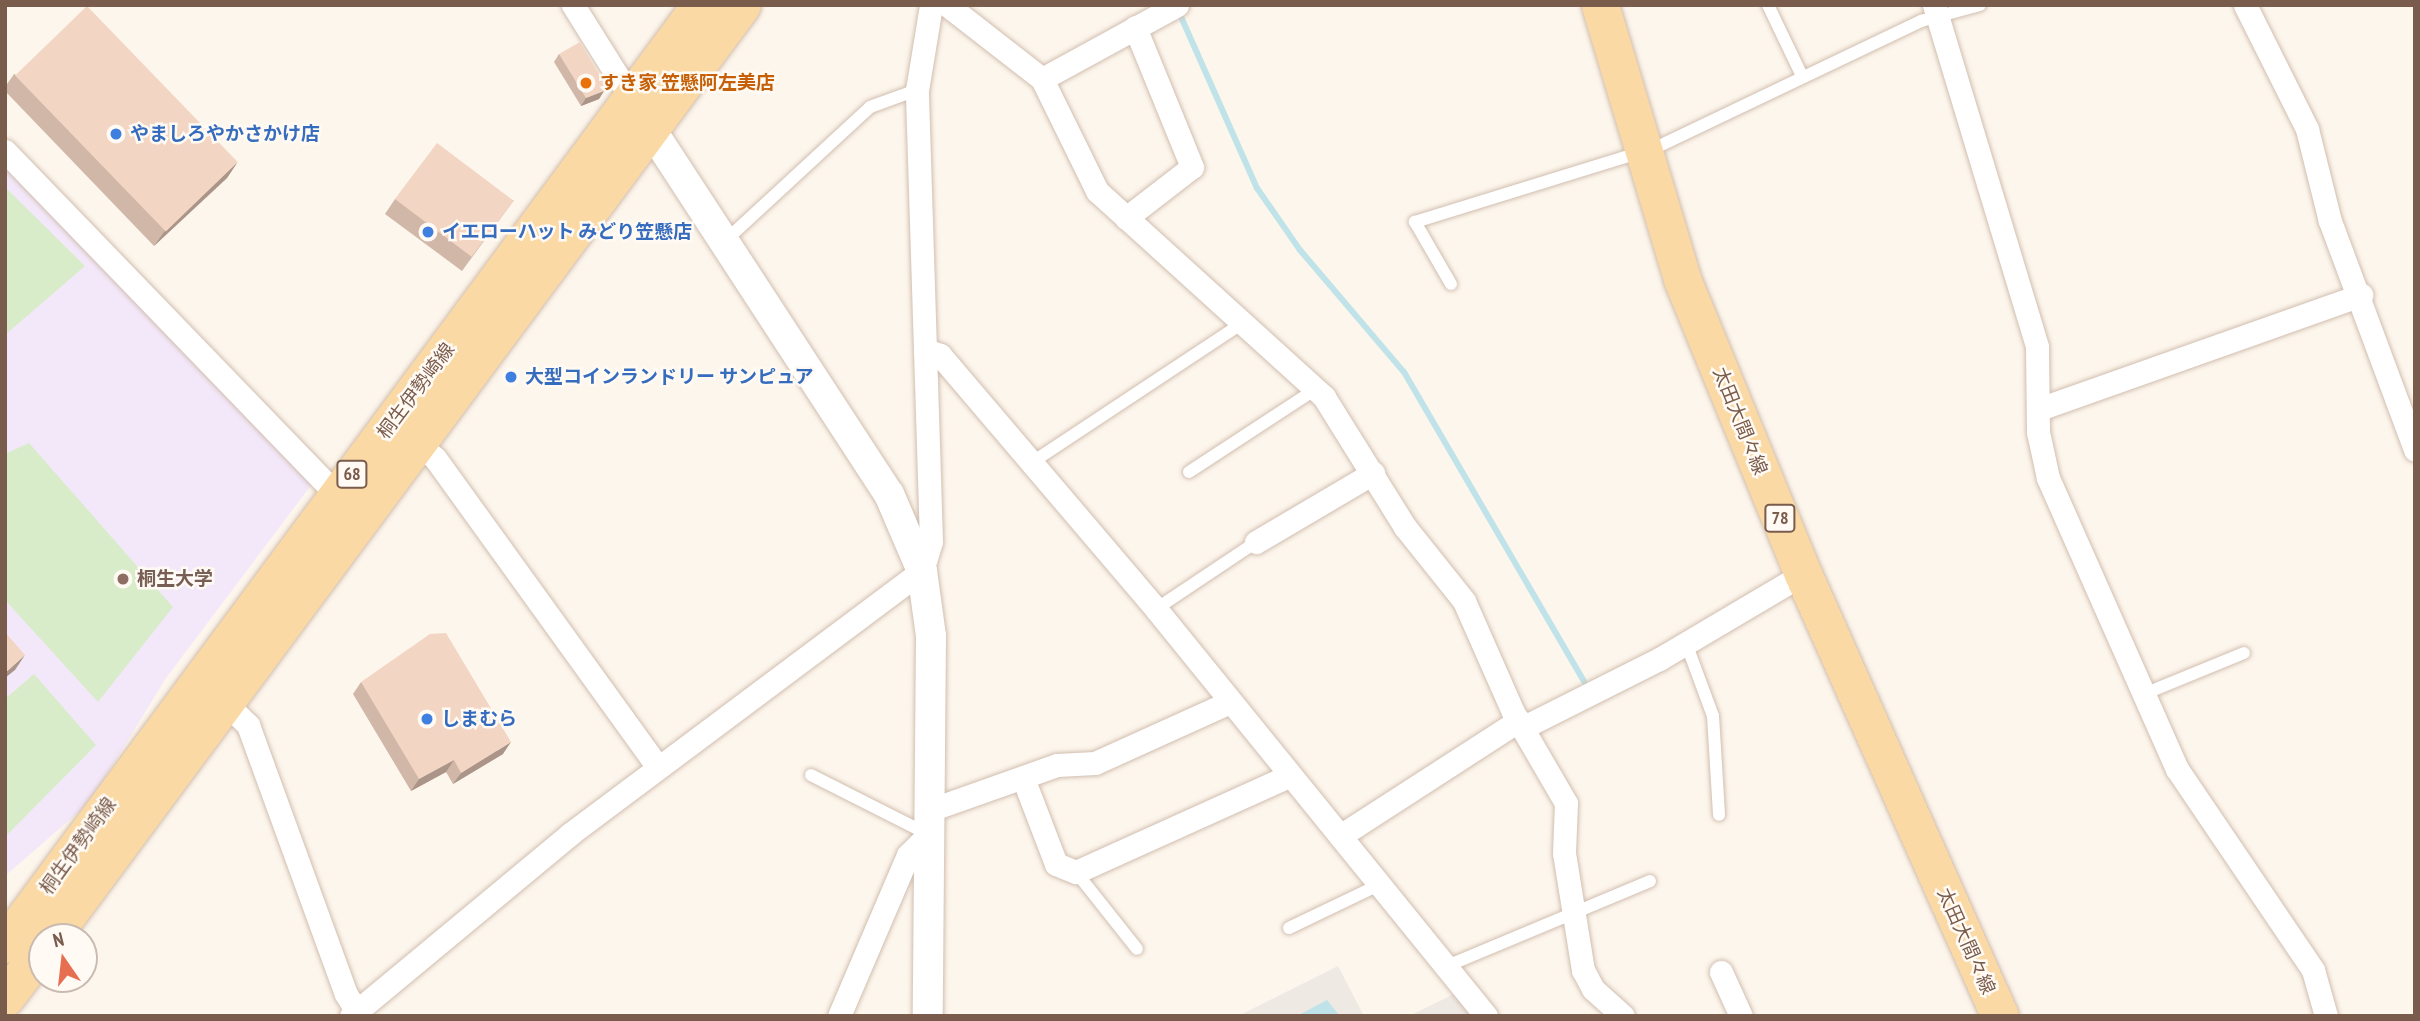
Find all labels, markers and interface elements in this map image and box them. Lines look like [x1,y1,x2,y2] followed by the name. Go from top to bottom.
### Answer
[600,72,775,94] place label: すき家 笠懸阿左美店
[578,75,594,91] marker: すき家 笠懸阿左美店
[130,123,320,145] place label: やましろやかさかけ店
[108,126,124,142] marker: やましろやかさかけ店
[442,221,693,243] place label: イエローハット みどり笠懸店
[420,224,436,240] marker: イエローハット みどり笠懸店
[373,339,459,443] street label: 桐生伊勢崎線
[1708,364,1772,478] street label: 太田大間々線
[525,366,814,388] place label: 大型コインランドリー サンピュア
[503,369,519,385] marker: 大型コインランドリー サンピュア
[336,460,368,488] road number: 68
[1764,504,1796,532] road number: 78
[137,568,213,590] place label: 桐生大学
[115,571,131,587] marker: 桐生大学
[441,708,517,730] place label: しまむら
[419,711,435,727] marker: しまむら
[35,793,121,899] street label: 桐生伊勢崎線
[1932,884,2000,998] street label: 太田大間々線
[28,923,98,993] north arrow
[51,927,66,952] text: N

